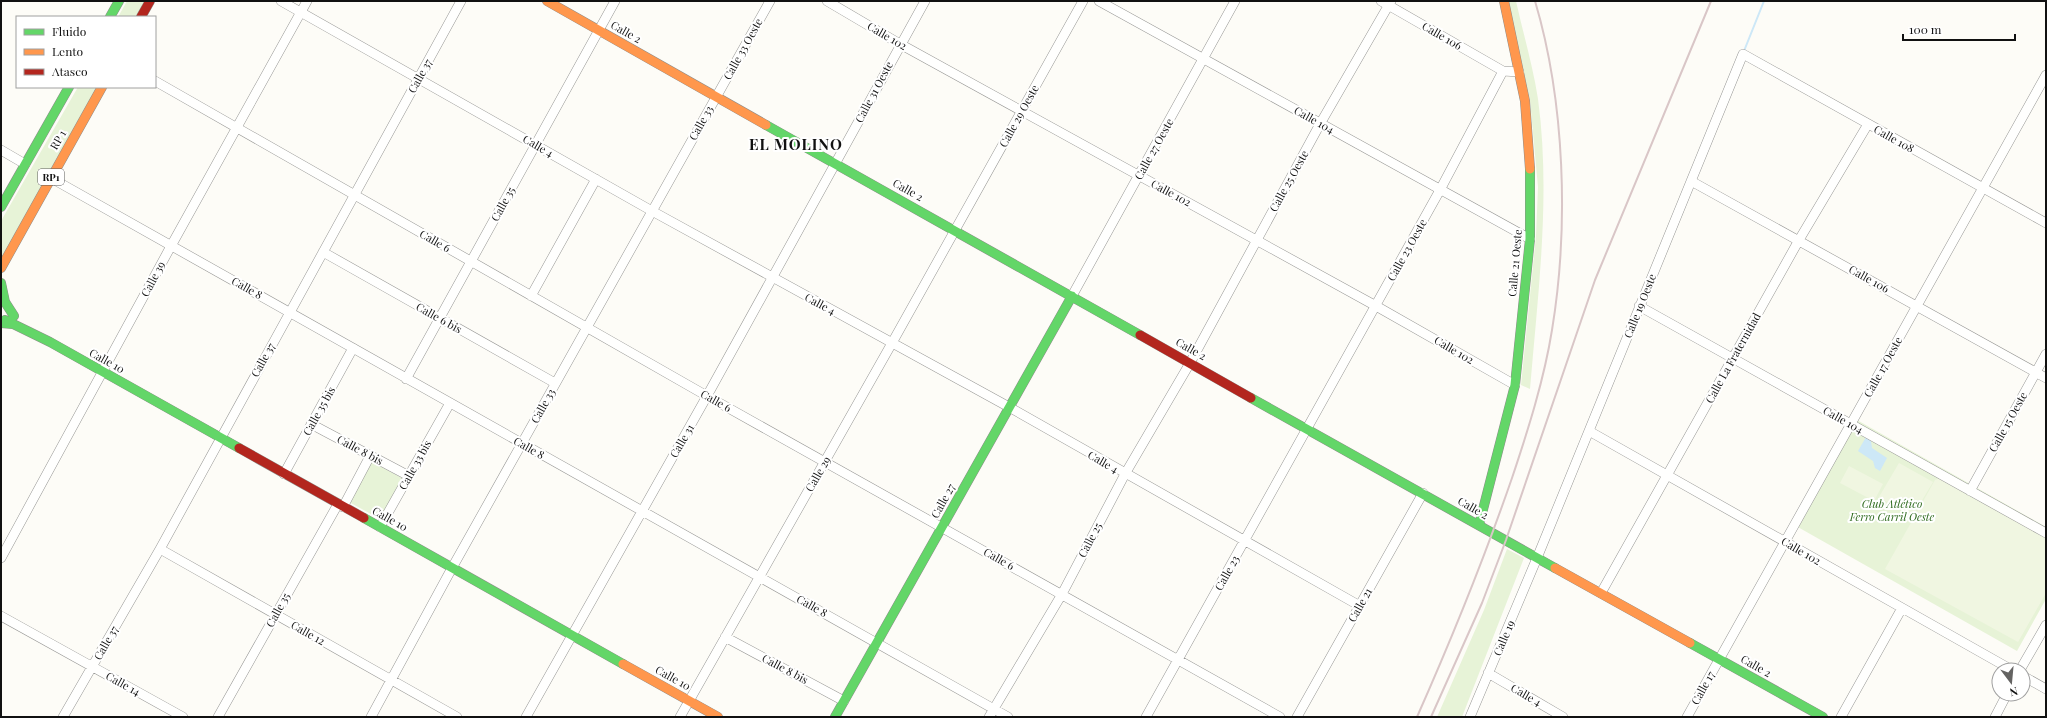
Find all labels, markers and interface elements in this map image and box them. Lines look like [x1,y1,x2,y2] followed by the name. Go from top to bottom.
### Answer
[719,15,766,82] street label: Calle 33 Oeste
[16,16,156,88] legend
[1903,16,2015,42] scale bar
[608,17,644,46] street label: Calle 2
[865,18,910,53] street label: Calle 102
[1419,18,1465,53] street label: Calle 106
[1909,21,1942,37] text: 100 m
[52,23,87,39] text: Fluido
[52,43,84,59] text: Lento
[404,55,435,96] street label: Calle 37
[851,58,896,125] street label: Calle 31 Oeste
[51,63,88,79] text: Atasco
[995,81,1042,150] street label: Calle 29 Oeste
[1292,102,1337,137] street label: Calle 104
[685,103,716,143] street label: Calle 33
[1131,115,1177,182] street label: Calle 27 Oeste
[1871,121,1917,156] street label: Calle 108
[46,127,69,152] street label: RP 1
[520,131,557,161] street label: Calle 4
[749,134,843,154] district label: EL MOLINO
[1266,147,1312,214] street label: Calle 25 Oeste
[38,169,64,185] road number: RP1
[890,175,926,204] street label: Calle 2
[1149,176,1194,209] street label: Calle 102
[487,184,518,224] street label: Calle 35
[1383,216,1430,283] street label: Calle 23 Oeste
[417,226,454,256] street label: Calle 6
[1504,228,1525,297] street label: Calle 21 Oeste
[137,258,168,299] street label: Calle 39
[1846,261,1892,296] street label: Calle 106
[1620,271,1659,340] street label: Calle 19 Oeste
[229,273,266,302] street label: Calle 8
[802,289,839,318] street label: Calle 4
[414,299,465,336] street label: Calle 6 bis
[1701,309,1764,406] street label: Calle La Fraternidad
[1432,332,1477,367] street label: Calle 102
[1173,334,1209,363] street label: Calle 2
[1860,334,1906,400] street label: Calle 17 Oeste
[247,339,278,380] street label: Calle 37
[87,345,128,377] street label: Calle 10
[299,383,338,438] street label: Calle 35 bis
[527,386,558,426] street label: Calle 33
[698,386,735,415] street label: Calle 6
[1985,389,2031,455] street label: Calle 15 Oeste
[1821,402,1866,437] street label: Calle 104
[666,421,697,460] street label: Calle 31
[334,431,386,468] street label: Calle 8 bis
[511,433,548,462] street label: Calle 8
[395,437,434,492] street label: Calle 33 bis
[1085,447,1122,477] street label: Calle 4
[801,453,834,494] street label: Calle 29
[927,480,958,521] street label: Calle 27
[1455,493,1491,522] street label: Calle 2
[1849,496,1935,524] park label: Club Atlético Ferro Carril Oeste
[370,503,411,535] street label: Calle 10
[1074,519,1105,560] street label: Calle 25
[1779,533,1824,568] street label: Calle 102
[981,544,1018,573] street label: Calle 6
[1211,553,1242,593] street label: Calle 23
[1344,585,1375,625] street label: Calle 21
[262,590,293,630] street label: Calle 35
[794,591,831,620] street label: Calle 8
[288,617,328,648] street label: Calle 12
[1489,617,1518,658] street label: Calle 19
[90,623,122,663] street label: Calle 37
[759,650,811,687] street label: Calle 8 bis
[1738,651,1774,680] street label: Calle 2
[653,662,694,694] street label: Calle 10
[1991,662,2031,702] north arrow
[103,668,144,699] street label: Calle 14
[1687,668,1718,707] street label: Calle 17
[1508,680,1545,710] street label: Calle 4
[2008,684,2020,700] text: N

